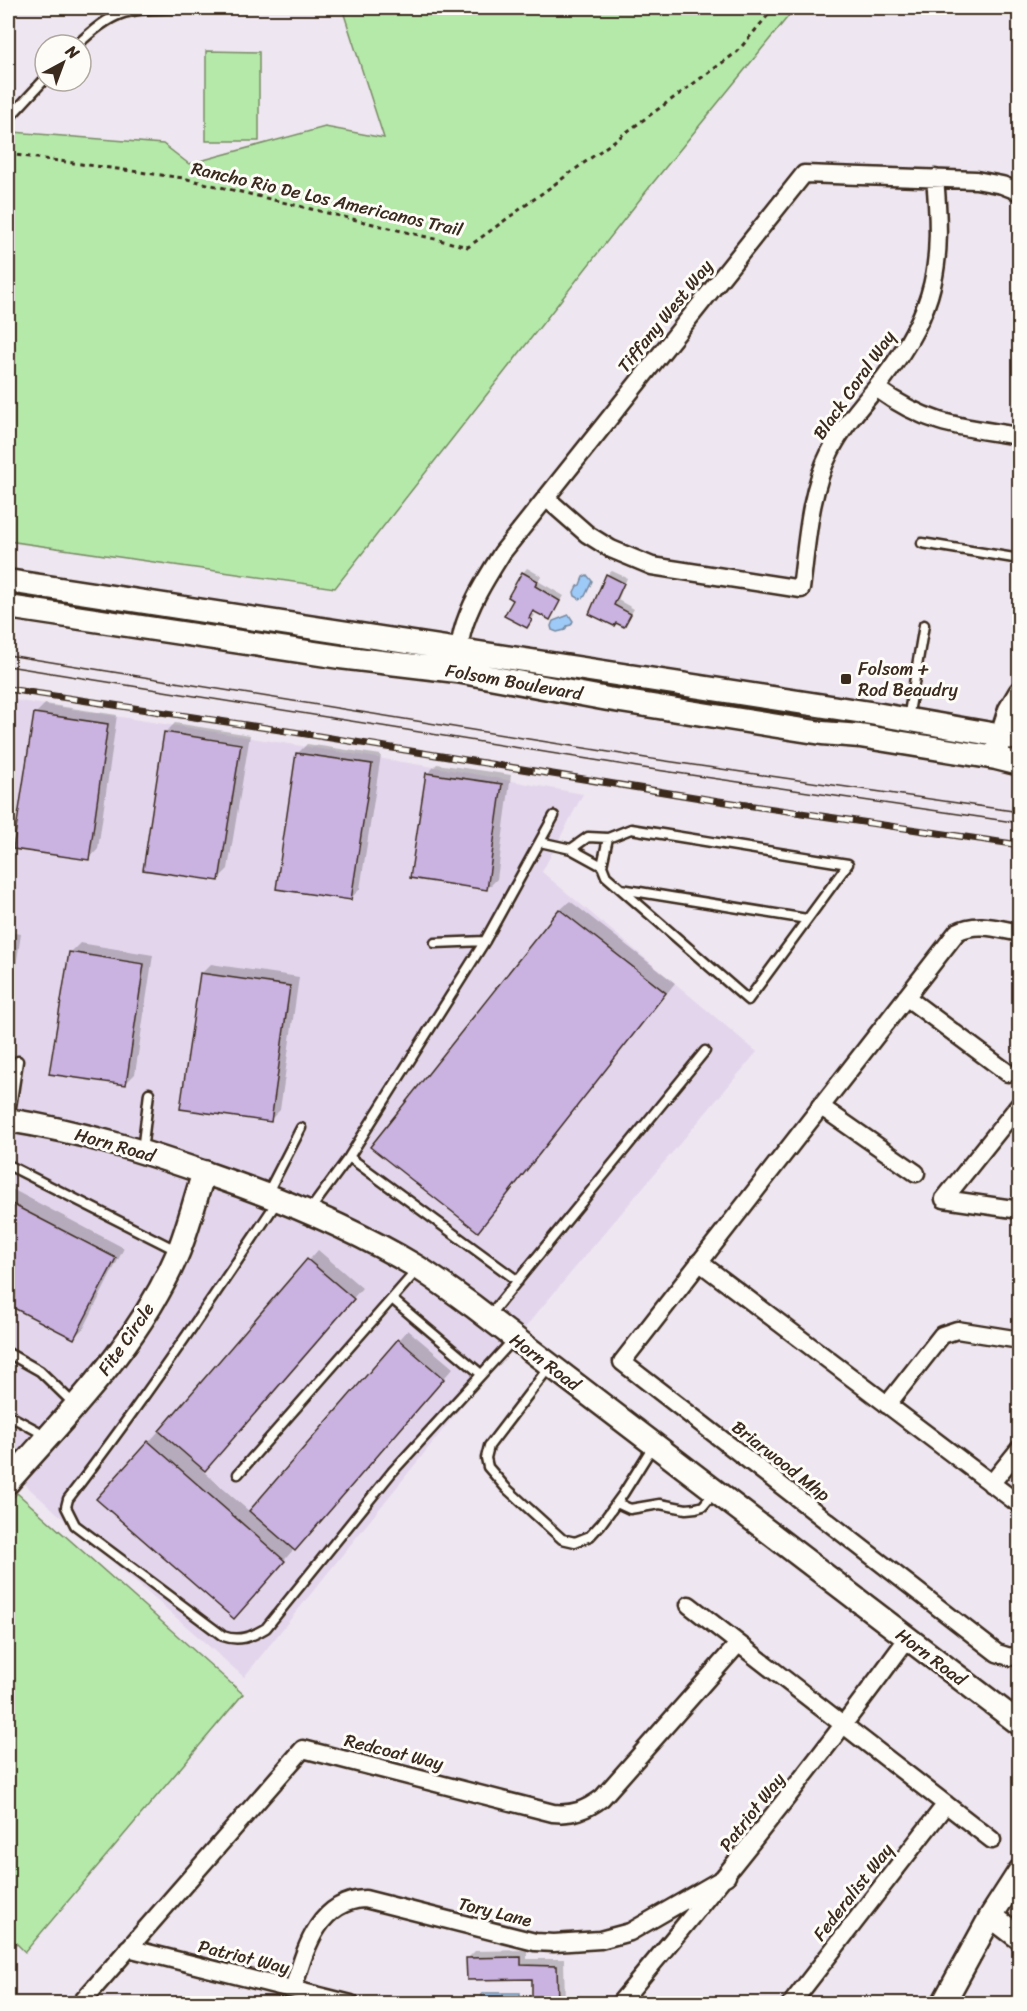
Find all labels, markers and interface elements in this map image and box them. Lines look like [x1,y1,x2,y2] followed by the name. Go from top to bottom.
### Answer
[33,33,93,93] north arrow
[58,37,87,67] text: N
[188,152,467,246] street label: Rancho Rio De Los Americanos Trail
[609,252,721,380] street label: Tiffany West Way
[804,323,904,447] street label: Black Coral Way
[858,653,959,706] place label: Folsom + Rod Beaudry
[443,654,587,710] street label: Folsom Boulevard
[839,672,853,686] marker: Folsom + Rod Beaudry
[71,1118,160,1172] street label: Horn Road
[89,1296,163,1382] street label: Fite Circle
[503,1324,589,1400] street label: Horn Road
[724,1412,838,1510] street label: Briarwood Mhp
[889,1619,975,1695] street label: Horn Road
[341,1724,448,1780] street label: Redcoat Way
[711,1765,794,1859] street label: Patriot Way
[804,1835,902,1948] street label: Federalist Way
[455,1887,535,1937] street label: Tory Lane
[195,1930,294,1984] street label: Patriot Way

